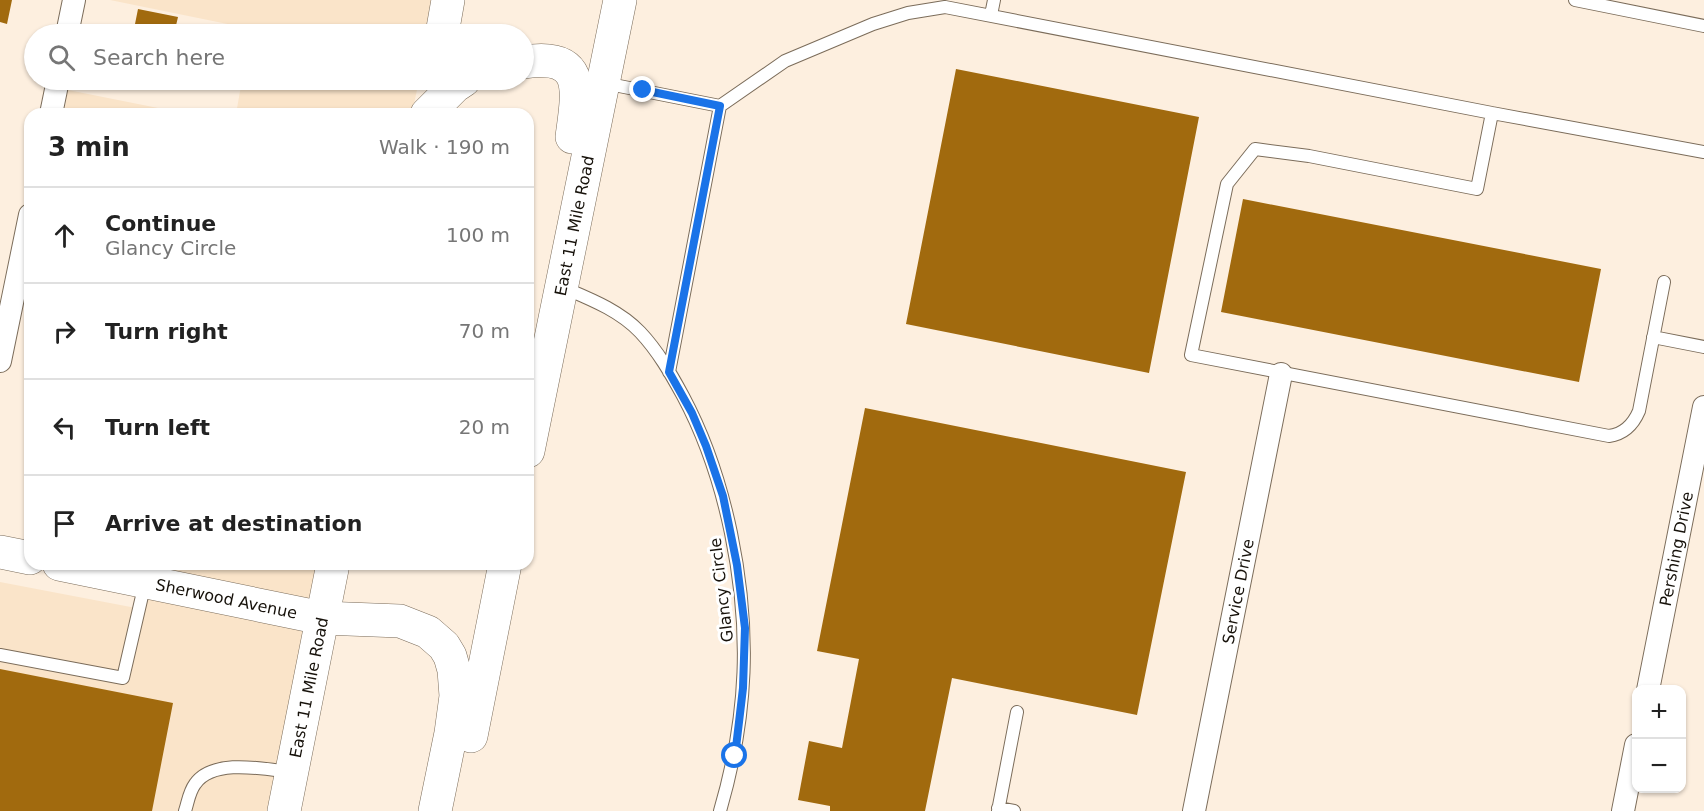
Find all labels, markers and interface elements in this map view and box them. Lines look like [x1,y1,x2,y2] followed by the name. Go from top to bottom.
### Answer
[24,24,534,90] search box
[45,41,78,74] icon: search
[93,45,225,70] text: Search here
[629,76,655,102] route end
[48,132,130,162] text: 3 min
[379,135,510,159] text: Walk · 190 m
[551,154,598,298] street label: East 11 Mile Road
[105,211,216,236] text: Continue
[48,219,81,252] icon: ahead
[446,223,510,247] text: 100 m
[105,236,236,260] text: Glancy Circle
[48,315,81,348] icon: right
[105,319,228,344] text: Turn right
[459,319,510,343] text: 70 m
[48,411,81,444] icon: left
[105,415,210,440] text: Turn left
[459,415,510,439] text: 20 m
[1656,490,1697,608] street label: Pershing Drive
[48,507,81,540] icon: arrive
[105,511,362,536] text: Arrive at destination
[706,537,737,643] street label: Glancy Circle
[1218,537,1258,646] street label: Service Drive
[154,575,299,623] street label: Sherwood Avenue
[286,616,332,759] street label: East 11 Mile Road
[1632,685,1686,793] map controls
[1632,685,1686,739] button: +
[1632,739,1686,793] button: −
[721,742,747,768] route start

